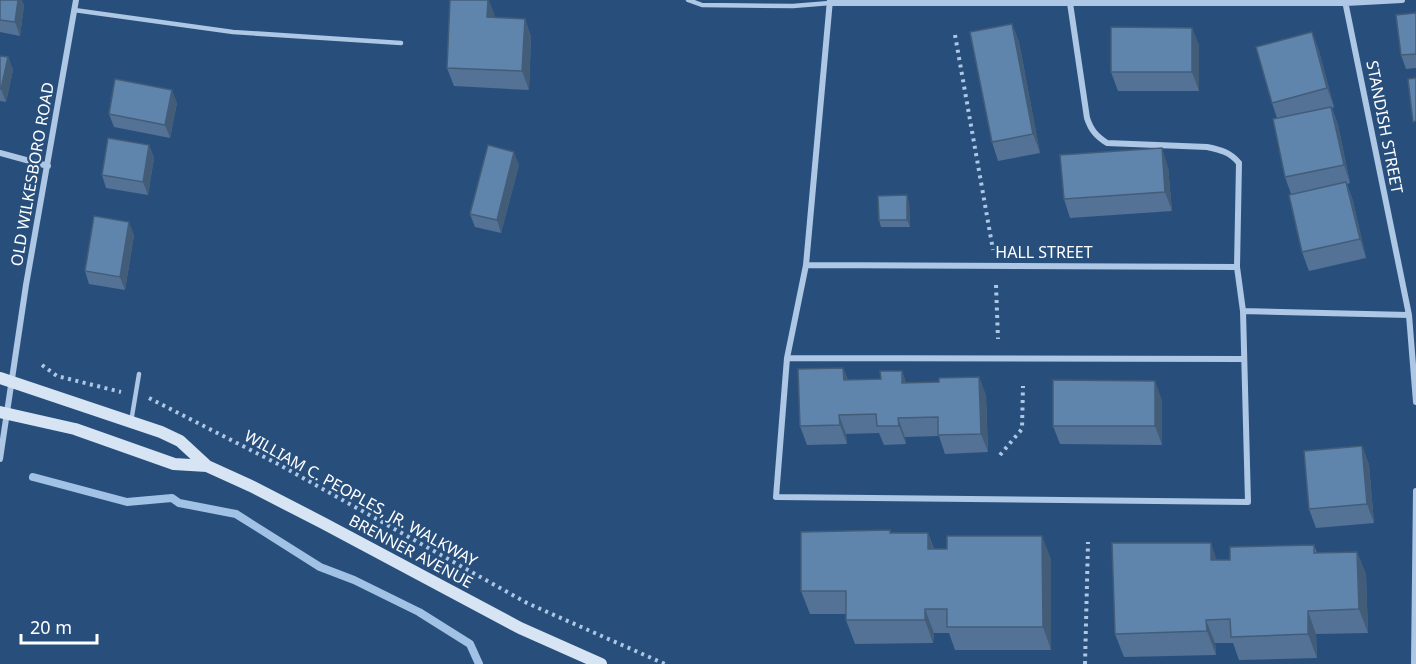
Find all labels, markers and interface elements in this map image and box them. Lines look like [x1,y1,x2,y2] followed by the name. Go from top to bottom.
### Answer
[1361,59,1409,196] street label: STANDISH STREET
[5,80,59,268] street label: OLD WILKESBORO ROAD
[995,241,1093,263] street label: HALL STREET
[241,425,482,572] street label: WILLIAM C. PEOPLES, JR. WALKWAY
[345,509,477,593] street label: BRENNER AVENUE
[21,607,98,645] scale bar
[30,615,72,639] text: 20 m

